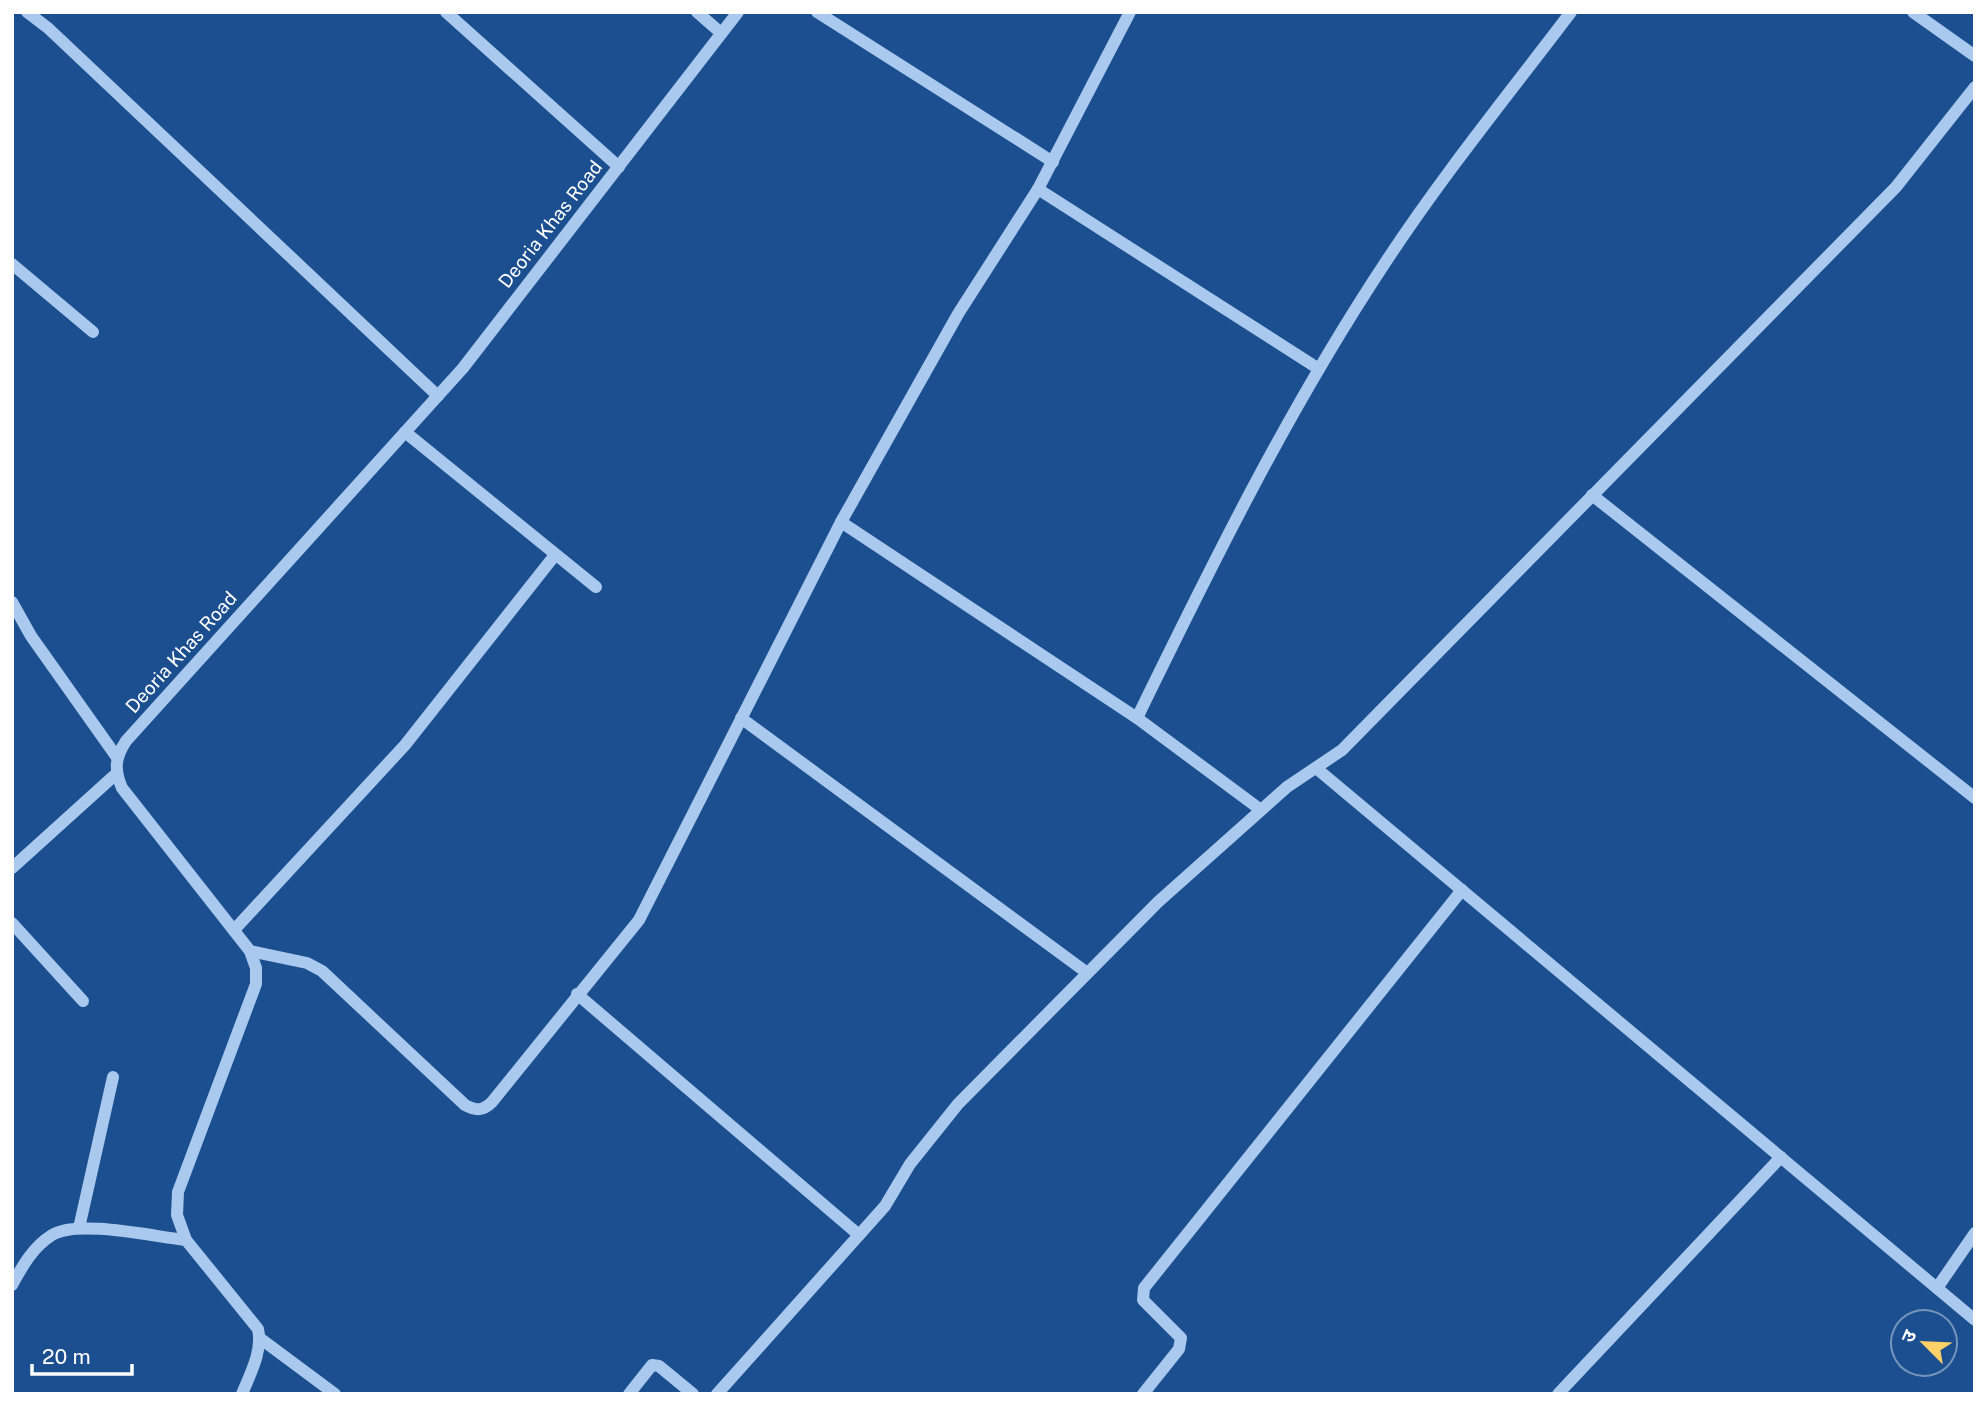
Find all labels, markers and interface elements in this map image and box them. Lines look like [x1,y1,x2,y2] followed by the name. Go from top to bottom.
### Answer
[493,156,607,292] street label: Deoria Khas Road
[121,587,241,717] street label: Deoria Khas Road
[1889,1308,1959,1378] north arrow
[1896,1326,1921,1346] text: उ
[32,1332,131,1376] scale bar
[42,1344,91,1369] text: 20 m

